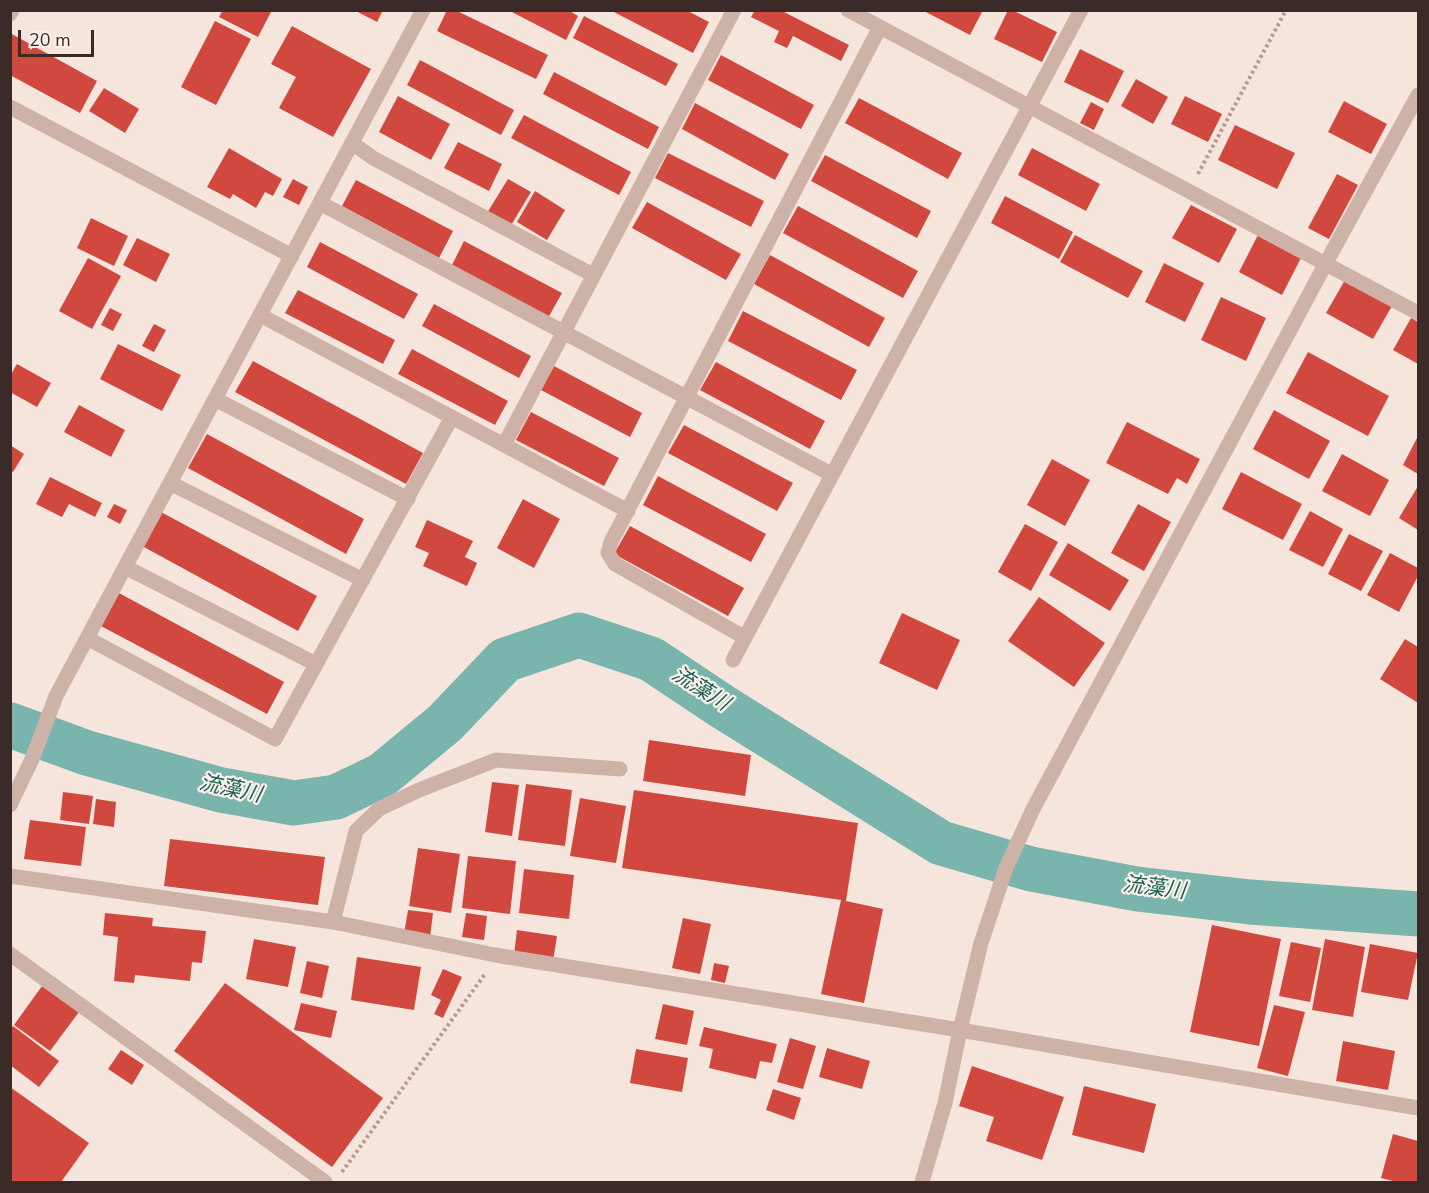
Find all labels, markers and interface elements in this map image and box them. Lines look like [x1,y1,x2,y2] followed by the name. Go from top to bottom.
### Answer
[21,18,98,56] scale bar
[29,28,71,52] text: 20 m
[667,663,733,717] water label: 流藻川
[197,771,263,809] water label: 流藻川
[1121,873,1187,905] water label: 流藻川

